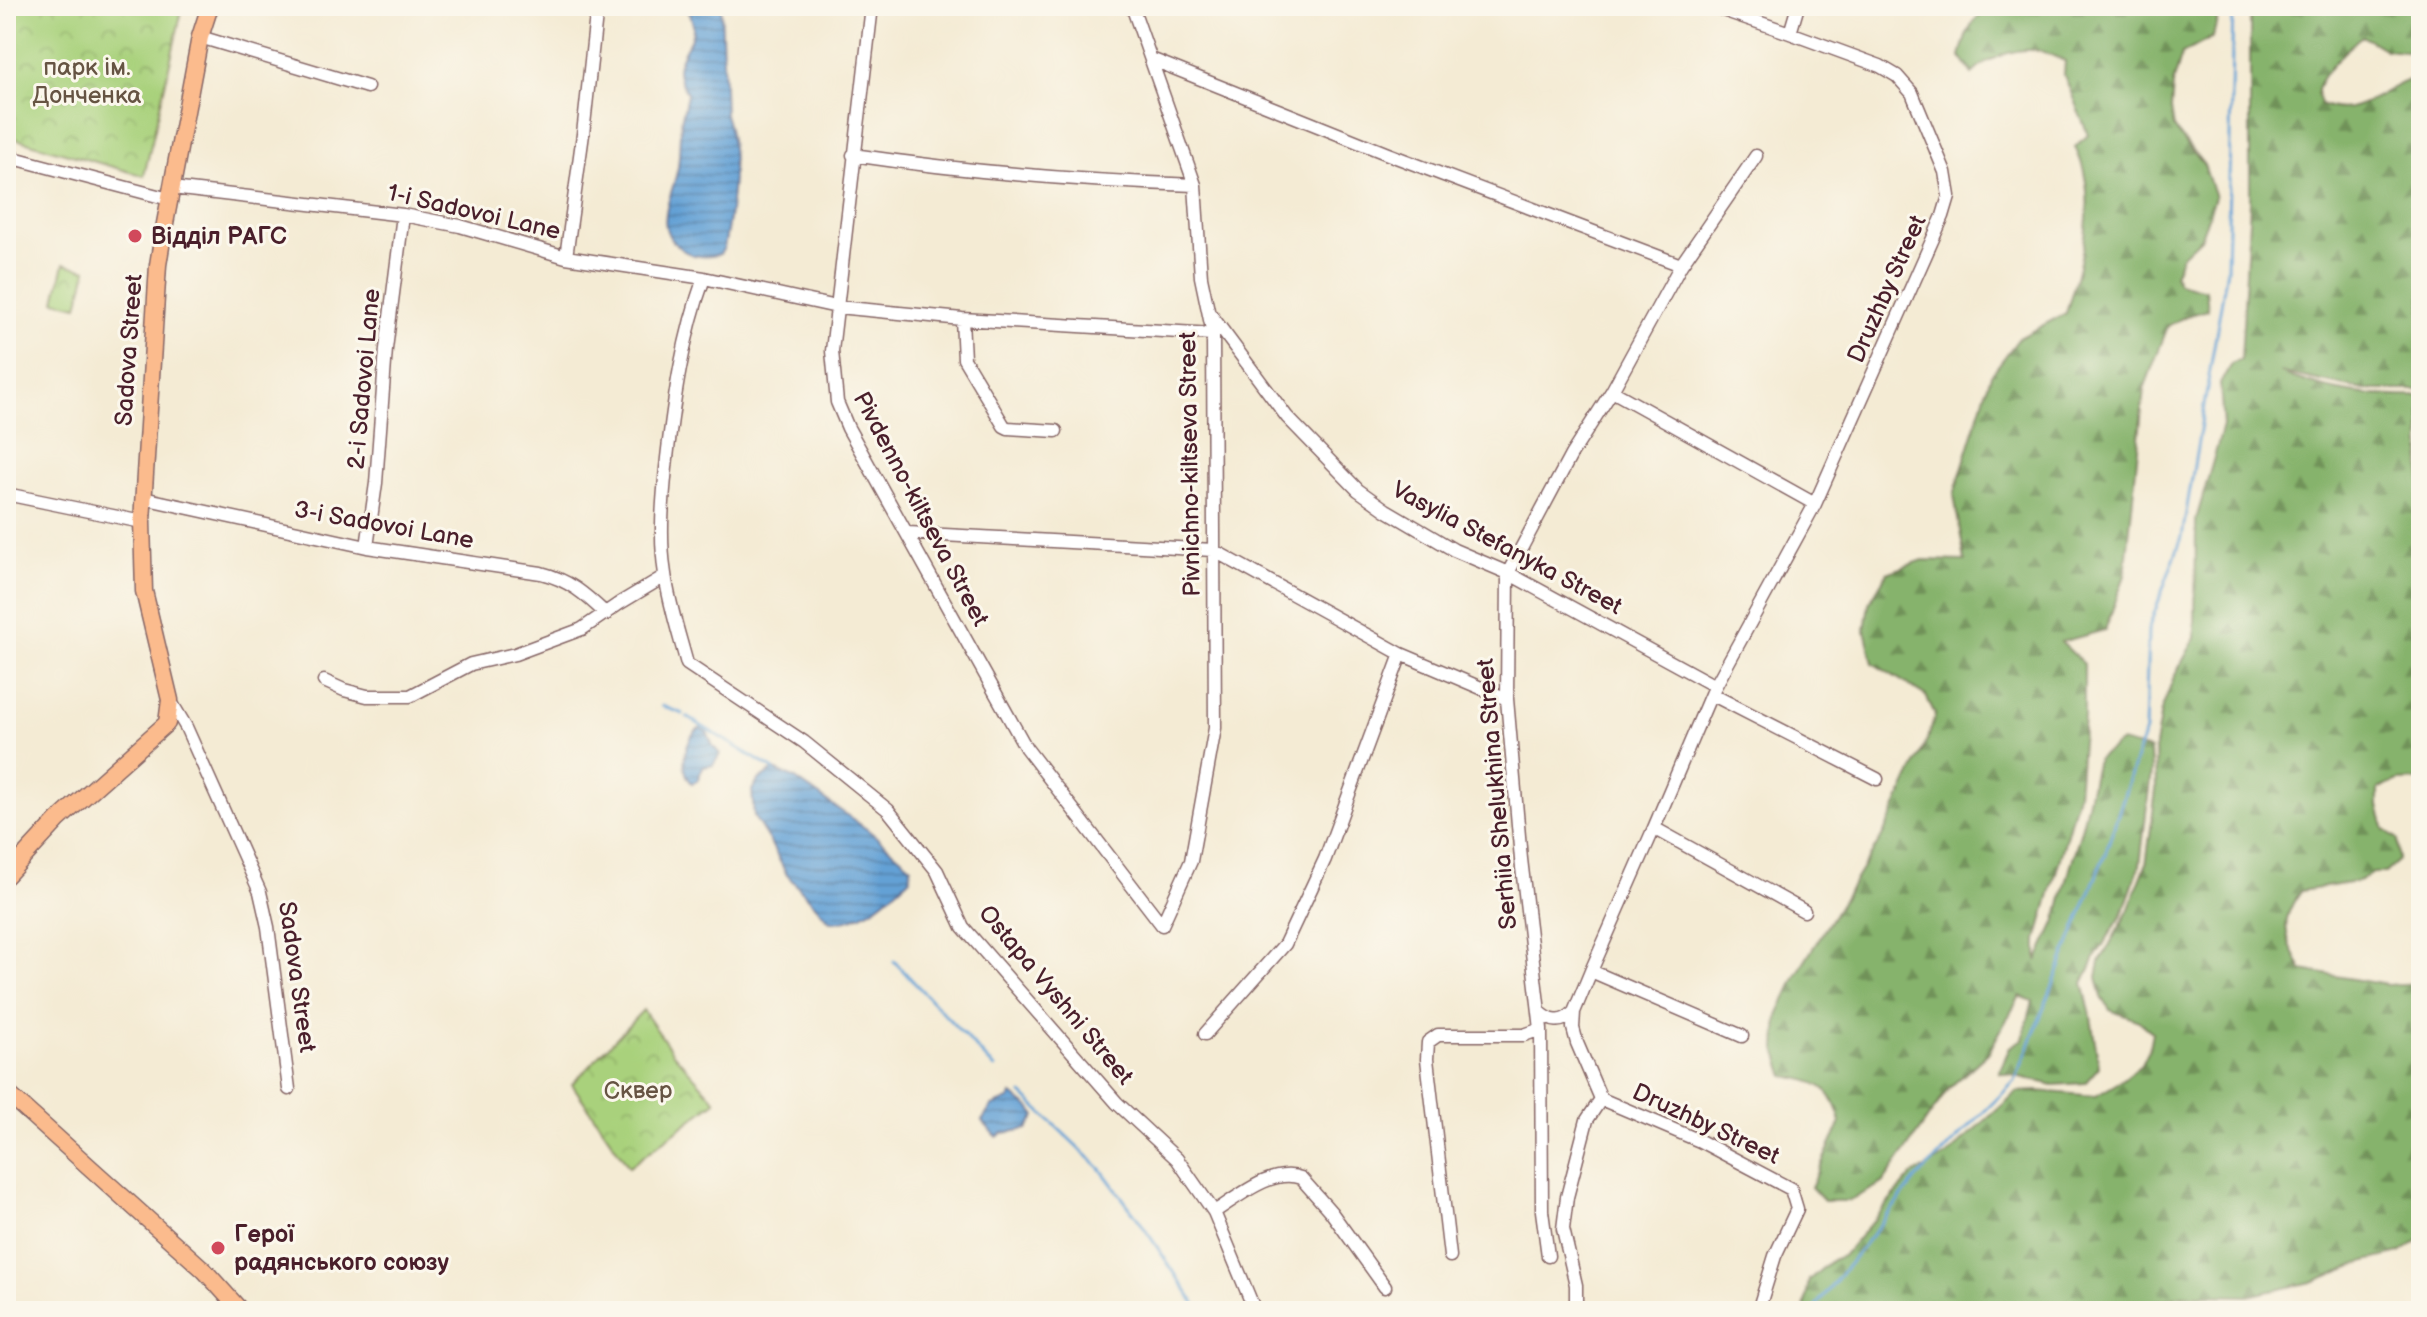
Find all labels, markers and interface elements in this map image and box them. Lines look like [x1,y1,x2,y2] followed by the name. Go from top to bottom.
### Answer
[32,53,142,110] park label: парк ім. Донченка
[385,178,563,246] street label: 1-i Sadovoi Lane
[1841,210,1933,367] street label: Druzhby Street
[151,222,287,251] place label: Відділ РАГС
[126,227,144,245] marker: Відділ РАГС
[109,273,149,427] street label: Sadova Street
[342,287,386,471] street label: 2-i Sadovoi Lane
[1173,331,1207,597] street label: Pivnichno-kiltseva Street
[847,387,995,632] street label: Pivdenno-kiltseva Street
[1387,475,1628,621] street label: Vasylia Stefanyka Street
[292,495,476,555] street label: 3-i Sadovoi Lane
[1471,657,1523,931] street label: Serhiia Shelukhina Street
[972,899,1140,1091] street label: Ostapa Vyshni Street
[272,900,322,1055] street label: Sadova Street
[604,1076,673,1105] park label: Сквер
[1628,1077,1785,1171] street label: Druzhby Street
[234,1220,449,1277] place label: Герої радянського союзу
[209,1239,227,1257] marker: Герої радянського союзу

